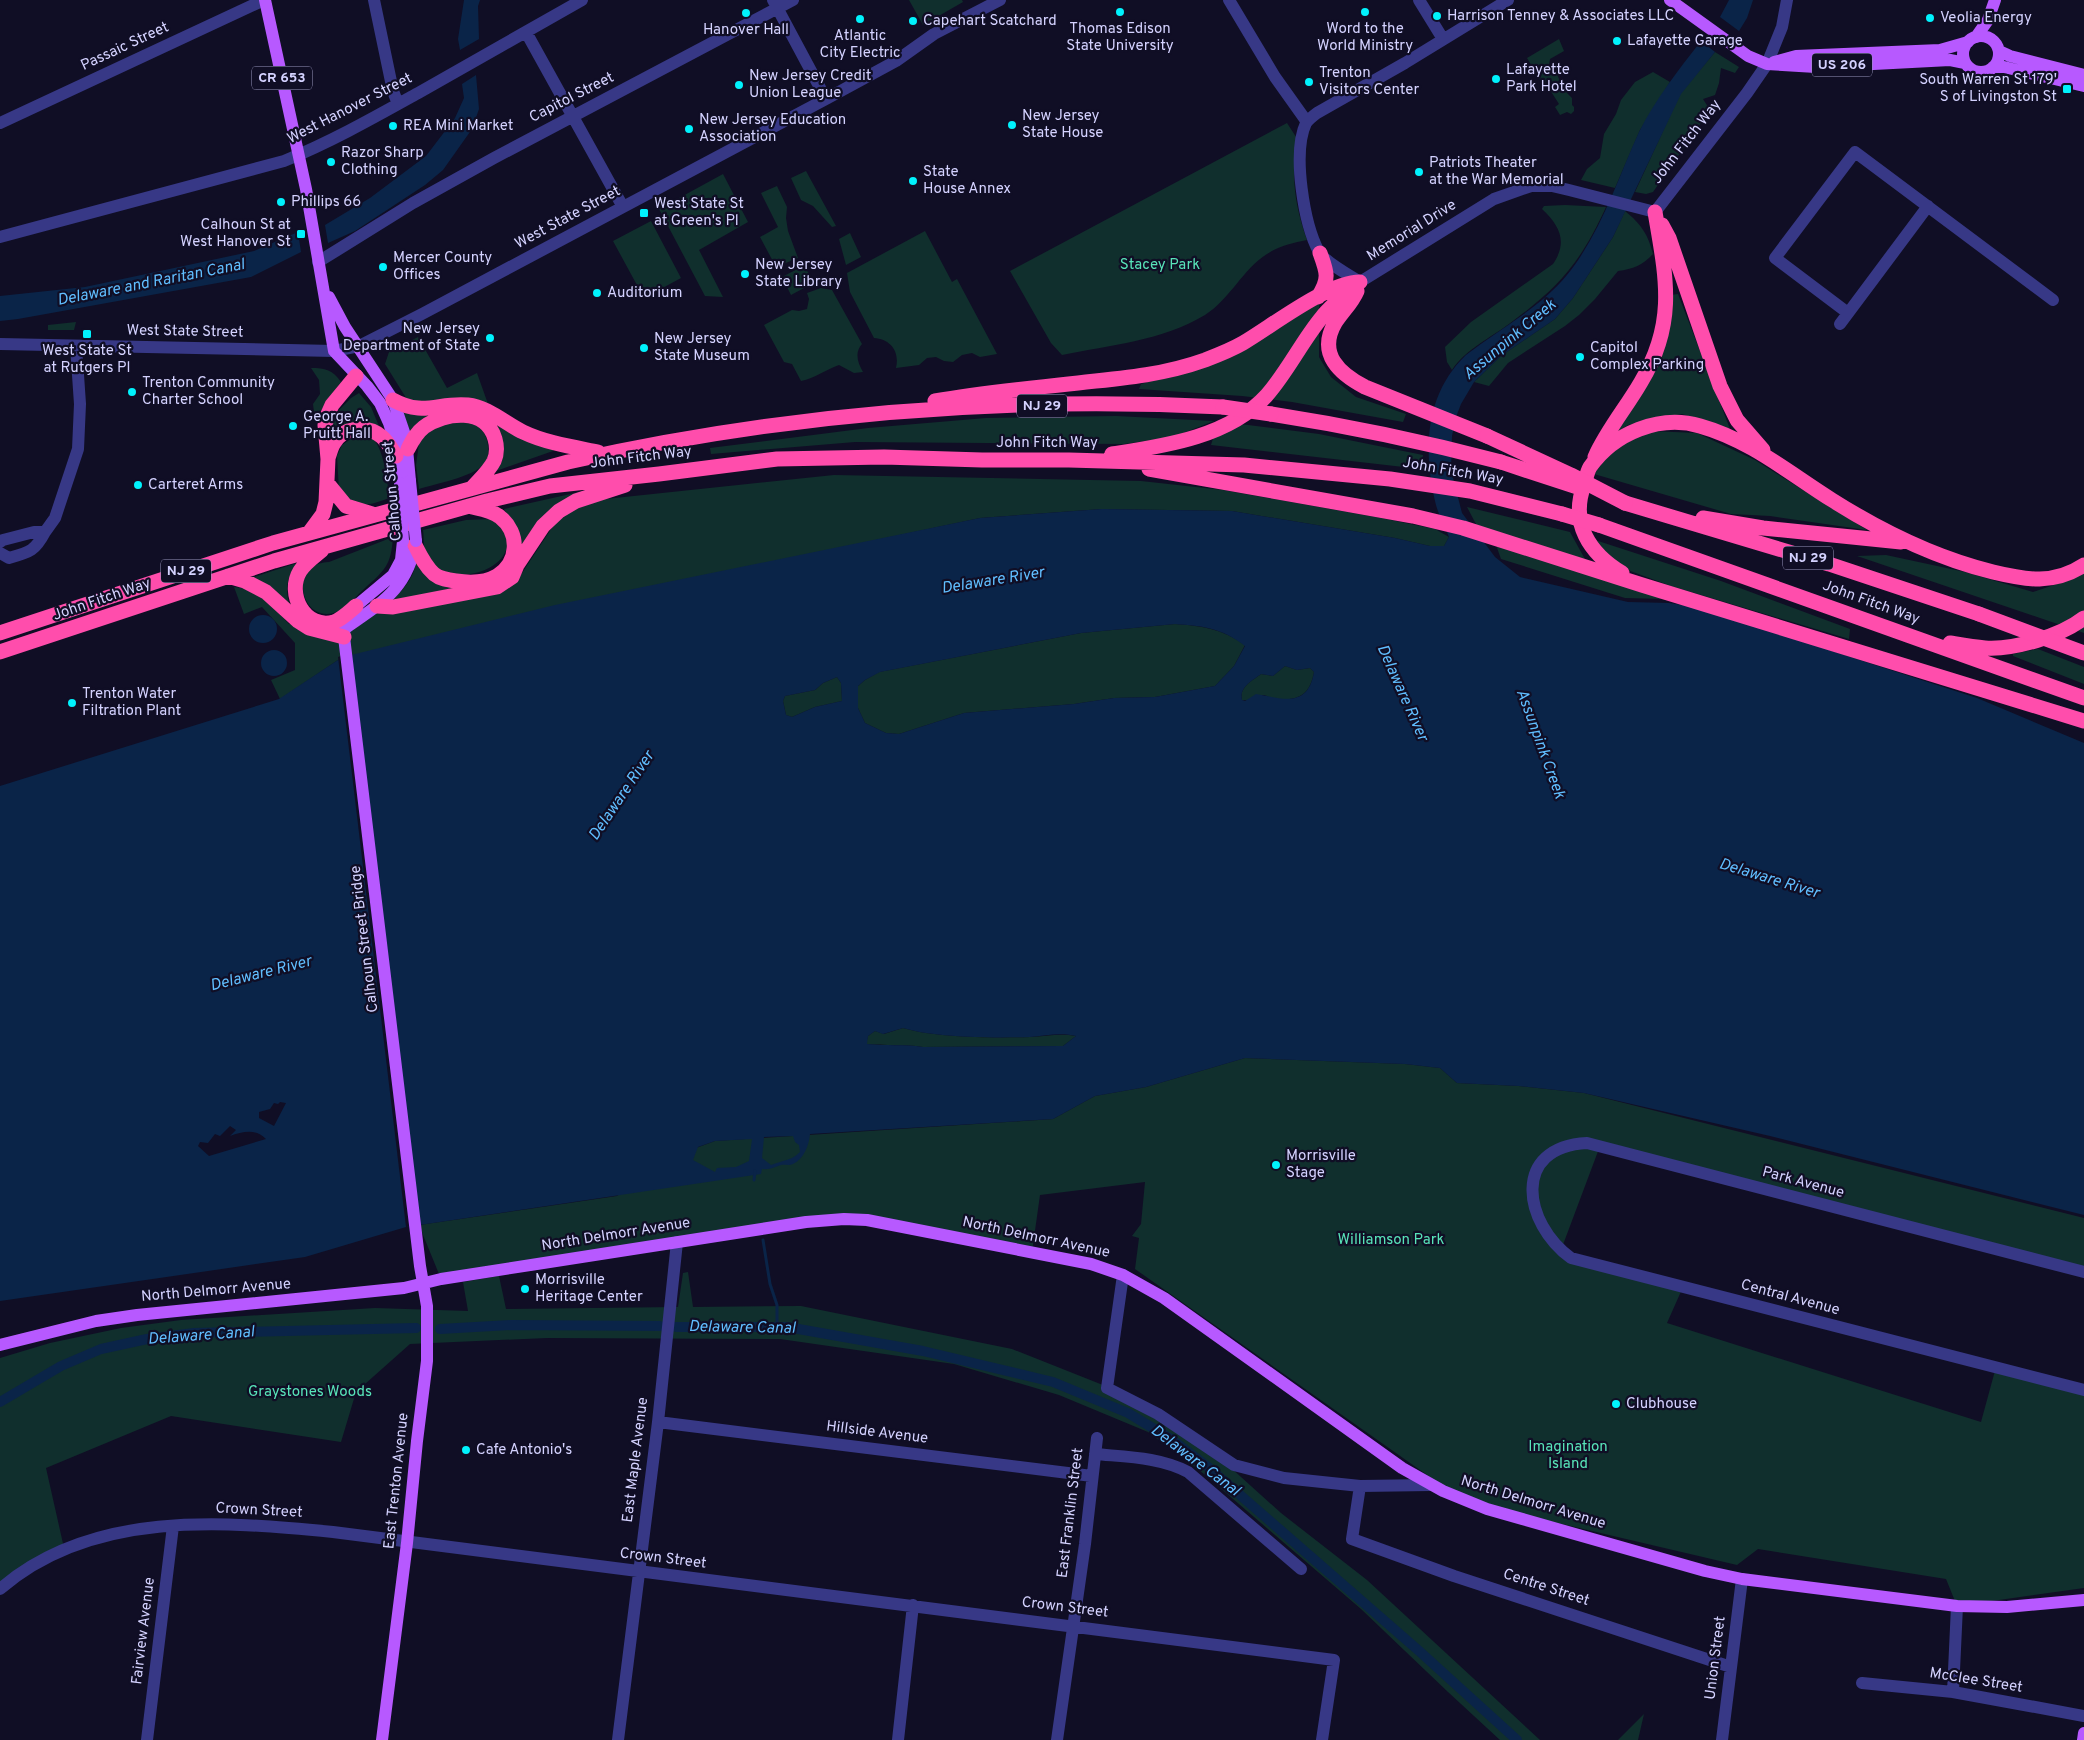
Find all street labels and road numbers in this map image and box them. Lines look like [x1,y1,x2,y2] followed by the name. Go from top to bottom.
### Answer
[78,18,172,76] street label: Passaic Street
[1812,54,1872,76] road number: US 206
[252,66,312,90] road number: CR 653
[526,68,618,128] street label: Capitol Street
[284,69,416,149] street label: West Hanover Street
[1648,96,1726,188] street label: John Fitch Way
[512,182,624,254] street label: West State Street
[1364,196,1460,266] street label: Memorial Drive
[126,321,244,343] street label: West State Street
[1017,394,1067,418] road number: NJ 29
[996,434,1098,453] street label: John Fitch Way
[379,440,407,542] street label: Calhoun Street
[589,442,693,474] street label: John Fitch Way
[1401,454,1505,490] street label: John Fitch Way
[1783,546,1833,570] road number: NJ 29
[161,560,211,582] road number: NJ 29
[51,574,153,626] street label: John Fitch Way
[1820,577,1922,629] street label: John Fitch Way
[347,864,383,1014] street label: Calhoun Street Bridge
[1760,1163,1846,1203] street label: Park Avenue
[961,1213,1111,1263] street label: North Delmorr Avenue
[540,1214,692,1256] street label: North Delmorr Avenue
[140,1275,292,1307] street label: North Delmorr Avenue
[1738,1276,1842,1320] street label: Central Avenue
[619,1396,653,1524] street label: East Maple Avenue
[380,1412,414,1550] street label: East Trenton Avenue
[825,1417,929,1449] street label: Hillside Avenue
[1054,1447,1088,1579] street label: East Franklin Street
[1458,1472,1608,1534] street label: North Delmorr Avenue
[215,1499,303,1523] street label: Crown Street
[618,1544,708,1574] street label: Crown Street
[1500,1565,1592,1611] street label: Centre Street
[128,1576,160,1686] street label: Fairview Avenue
[1020,1593,1110,1623] street label: Crown Street
[1701,1615,1731,1701] street label: Union Street
[1928,1664,2024,1698] street label: McClee Street

